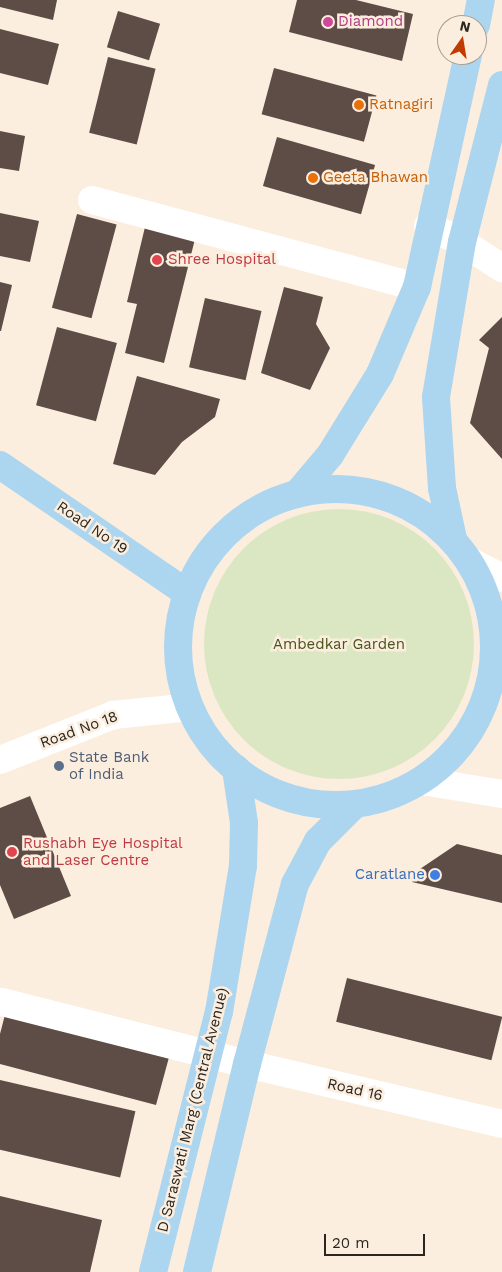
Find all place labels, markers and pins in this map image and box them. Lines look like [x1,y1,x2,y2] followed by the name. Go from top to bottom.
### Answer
[338,13,403,31] place label: Diamond
[322,16,334,28] marker: Diamond
[369,96,433,114] place label: Ratnagiri
[353,99,365,111] marker: Ratnagiri
[323,169,428,187] place label: Geeta Bhawan
[307,172,319,184] marker: Geeta Bhawan
[168,251,276,269] place label: Shree Hospital
[150,253,164,267] marker: Shree Hospital
[69,748,149,783] place label: State Bank of India
[53,760,65,772] marker: State Bank of India
[23,834,183,869] place label: Rushabh Eye Hospital and Laser Centre
[5,845,19,859] marker: Rushabh Eye Hospital and Laser Centre
[355,866,425,884] place label: Caratlane
[429,869,441,881] marker: Caratlane

